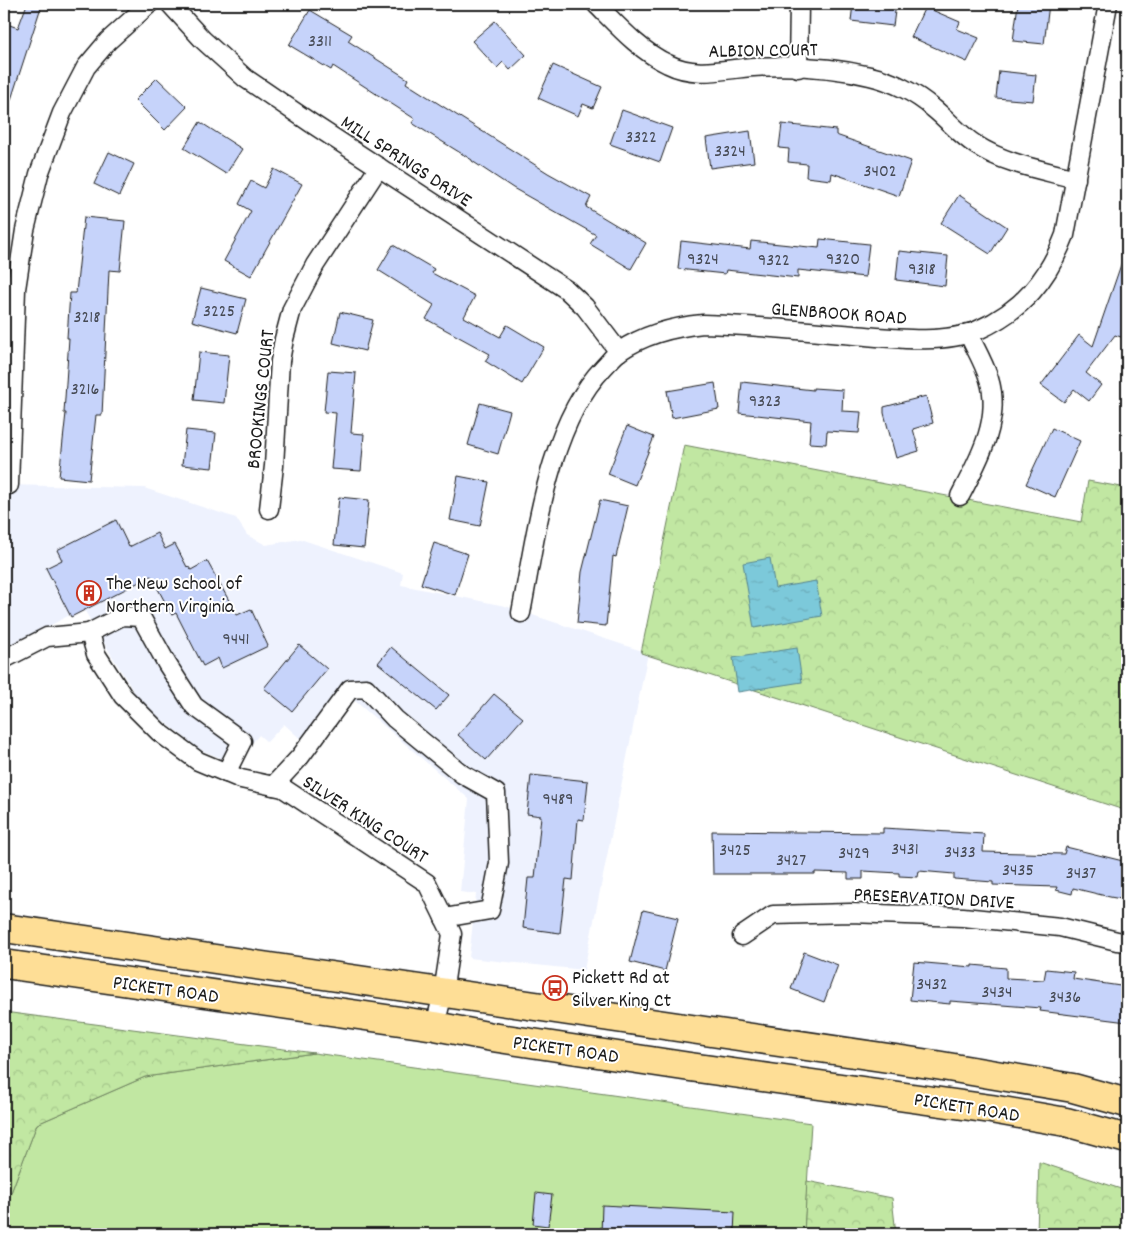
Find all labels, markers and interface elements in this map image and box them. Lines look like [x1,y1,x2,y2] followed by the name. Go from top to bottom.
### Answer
[308,30,332,55] house number: 3311
[708,37,818,67] street label: ALBION COURT
[334,110,476,215] street label: MILL SPRINGS DRIVE
[625,126,657,151] house number: 3322
[714,140,746,165] house number: 3324
[863,160,897,185] house number: 3402
[687,248,719,273] house number: 9324
[826,248,860,273] house number: 9320
[758,249,790,274] house number: 9322
[908,258,936,283] house number: 9318
[770,296,907,334] street label: GLENBROOK ROAD
[203,300,235,325] house number: 3225
[73,306,101,331] house number: 3218
[241,328,283,470] street label: BROOKINGS COURT
[71,378,99,403] house number: 3216
[749,390,781,415] house number: 9323
[106,571,243,622] place label: The New School of Northern Virginia
[76,580,102,606] building icon: The New School of Northern Virginia
[222,628,250,653] house number: 9441
[296,769,433,872] street label: SILVER KING COURT
[542,788,574,813] house number: 9489
[891,838,919,863] house number: 3431
[719,839,751,864] house number: 3425
[944,841,976,866] house number: 3433
[838,842,870,867] house number: 3429
[776,849,806,874] house number: 3427
[1002,859,1034,884] house number: 3435
[1066,862,1096,887] house number: 3437
[853,882,1015,918] street label: PRESERVATION DRIVE
[572,965,671,1016] place label: Pickett Rd at Silver King Ct
[111,970,220,1012] street label: PICKETT ROAD
[916,973,948,998] house number: 3432
[542,975,568,1001] bus stop icon: Pickett Rd at Silver King Ct
[982,981,1012,1006] house number: 3434
[1049,986,1081,1011] house number: 3436
[511,1030,620,1072] street label: PICKETT ROAD
[912,1087,1021,1131] street label: PICKETT ROAD

